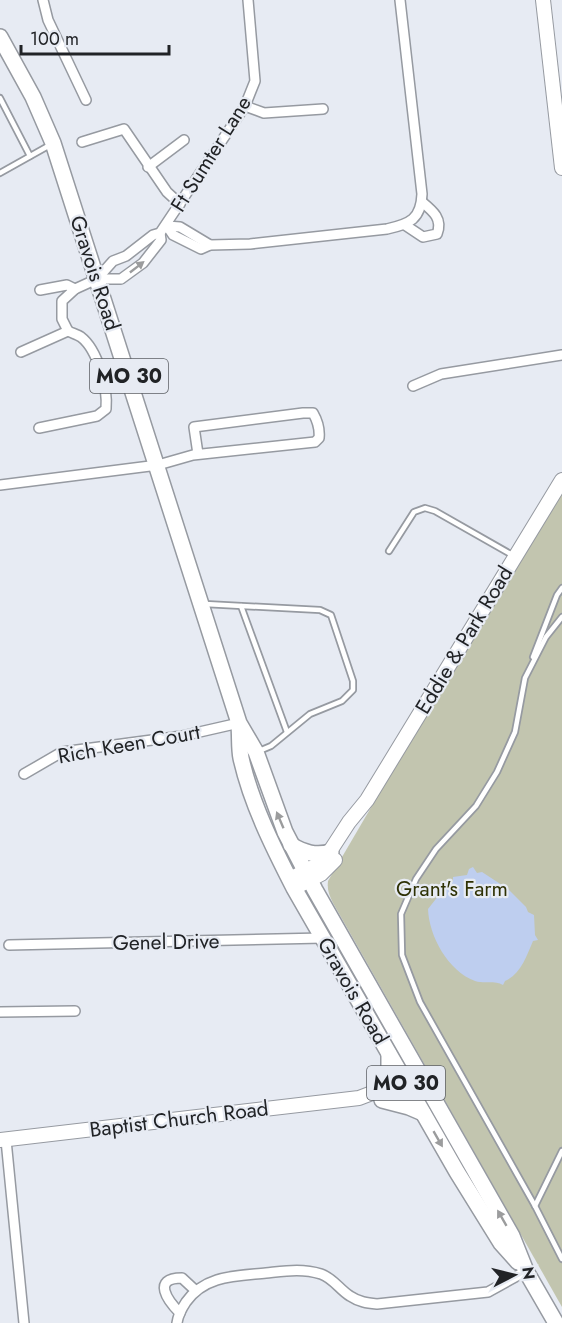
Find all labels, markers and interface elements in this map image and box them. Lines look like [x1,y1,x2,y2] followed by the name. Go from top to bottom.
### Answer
[21,18,170,56] scale bar
[30,26,79,52] text: 100 m
[163,90,259,218] street label: Ft Sumter Lane
[62,212,128,334] street label: Gravois Road
[129,261,145,273] one-way arrow
[90,359,168,393] road number: MO 30
[408,560,520,720] street label: Eddie & Park Road
[56,717,202,771] street label: Rich Keen Court
[275,811,284,829] one-way arrow
[396,874,508,904] park label: Grant's Farm
[112,926,220,958] street label: Genel Drive
[310,932,396,1050] street label: Gravois Road
[367,1066,445,1100] road number: MO 30
[88,1093,270,1145] street label: Baptist Church Road
[433,1131,443,1148] one-way arrow
[497,1209,507,1226] one-way arrow
[484,1245,544,1305] north arrow
[516,1266,541,1281] text: N

